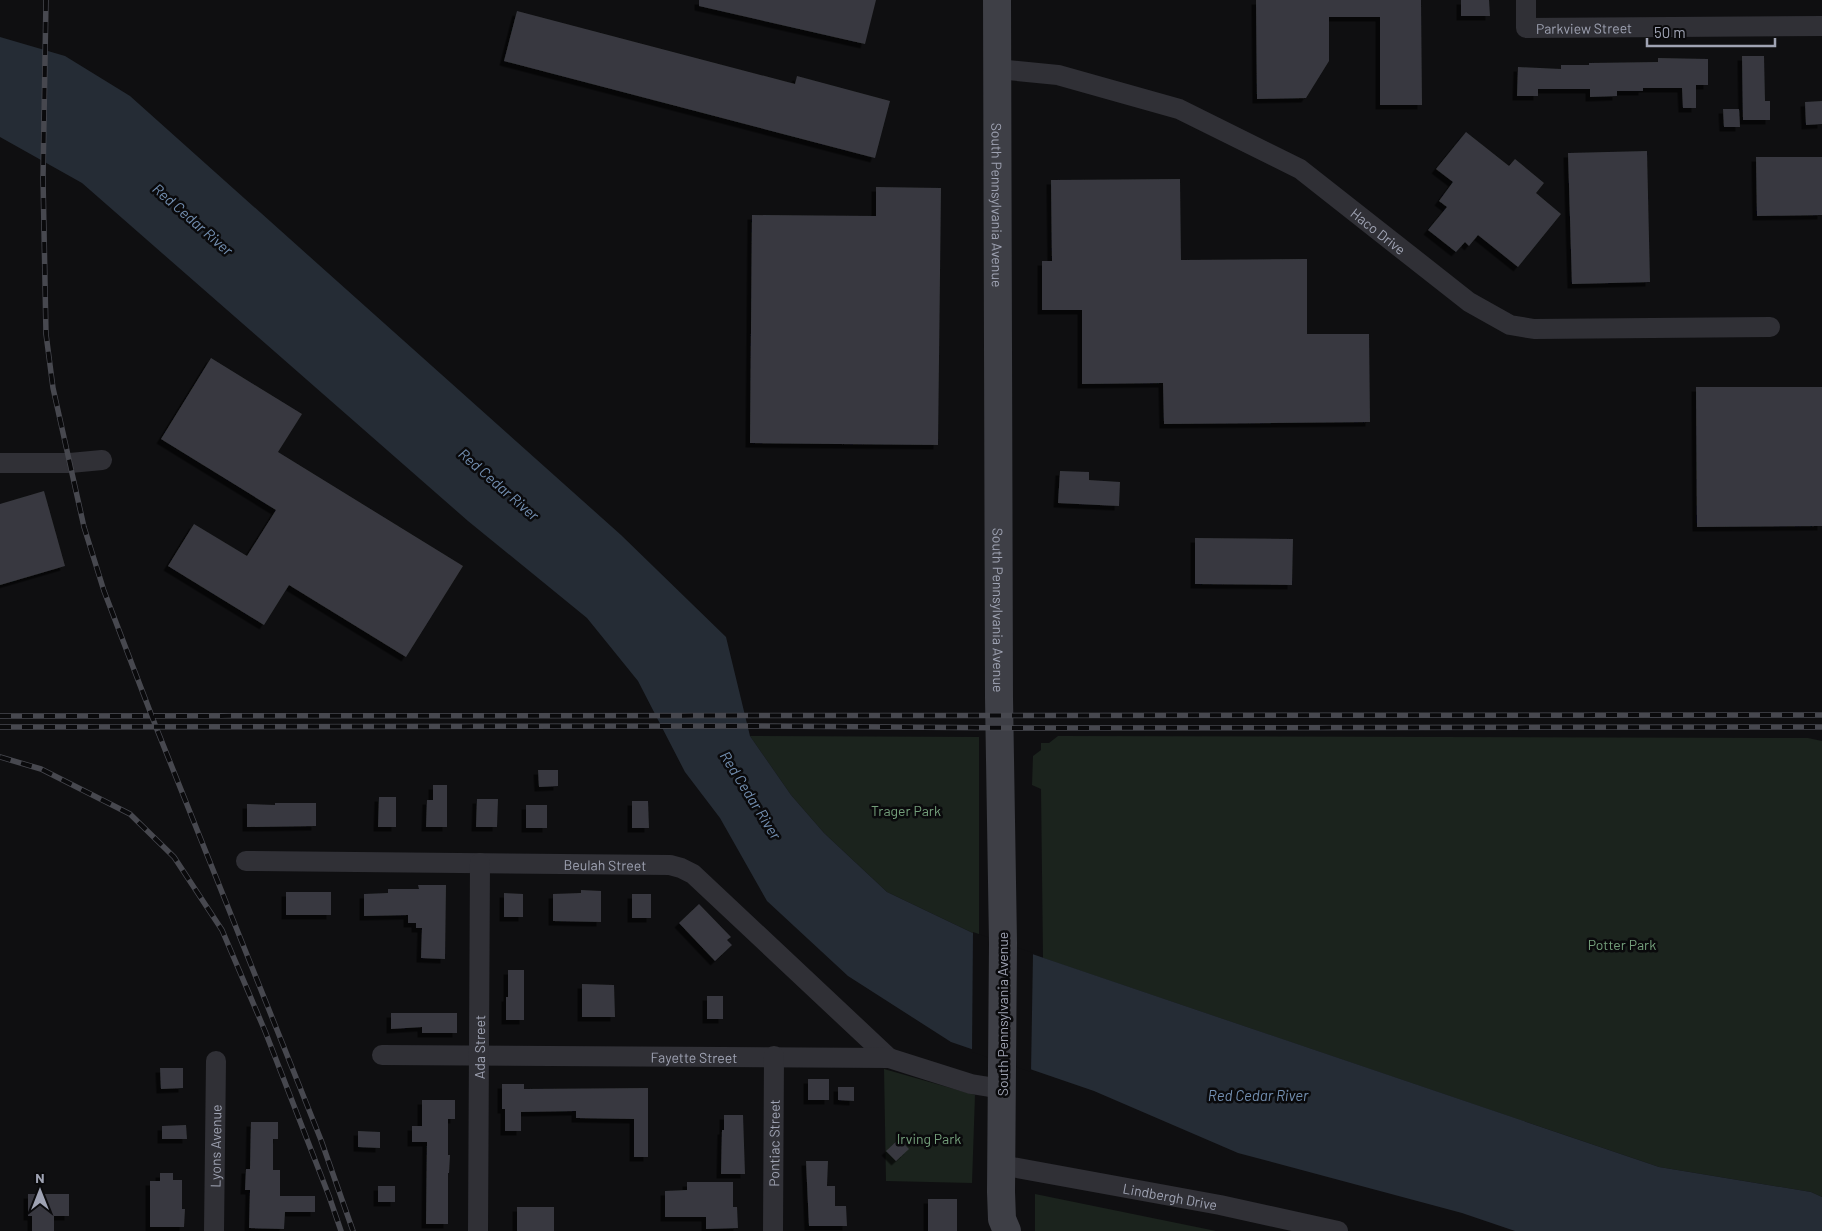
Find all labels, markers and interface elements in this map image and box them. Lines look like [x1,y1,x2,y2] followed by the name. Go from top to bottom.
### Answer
[1647,15,1774,47] scale bar
[1536,19,1632,36] street label: Parkview Street
[1654,23,1686,41] text: 50 m
[989,123,1006,287] street label: South Pennsylvania Avenue
[149,179,237,259] water label: Red Cedar River
[1348,204,1409,258] street label: Haco Drive
[455,444,543,524] water label: Red Cedar River
[990,528,1007,692] street label: South Pennsylvania Avenue
[717,748,786,843] water label: Red Cedar River
[871,802,941,819] park label: Trager Park
[564,855,646,873] street label: Beulah Street
[994,932,1011,1096] street label: South Pennsylvania Avenue
[1588,936,1656,953] park label: Potter Park
[470,1015,488,1079] street label: Ada Street
[651,1048,737,1066] street label: Fayette Street
[1208,1086,1309,1104] water label: Red Cedar River
[765,1099,782,1187] street label: Pontiac Street
[206,1104,224,1188] street label: Lyons Avenue
[897,1130,961,1147] park label: Irving Park
[15,1166,65,1216] north arrow
[35,1169,45,1186] text: N
[1122,1179,1219,1213] street label: Lindbergh Drive

